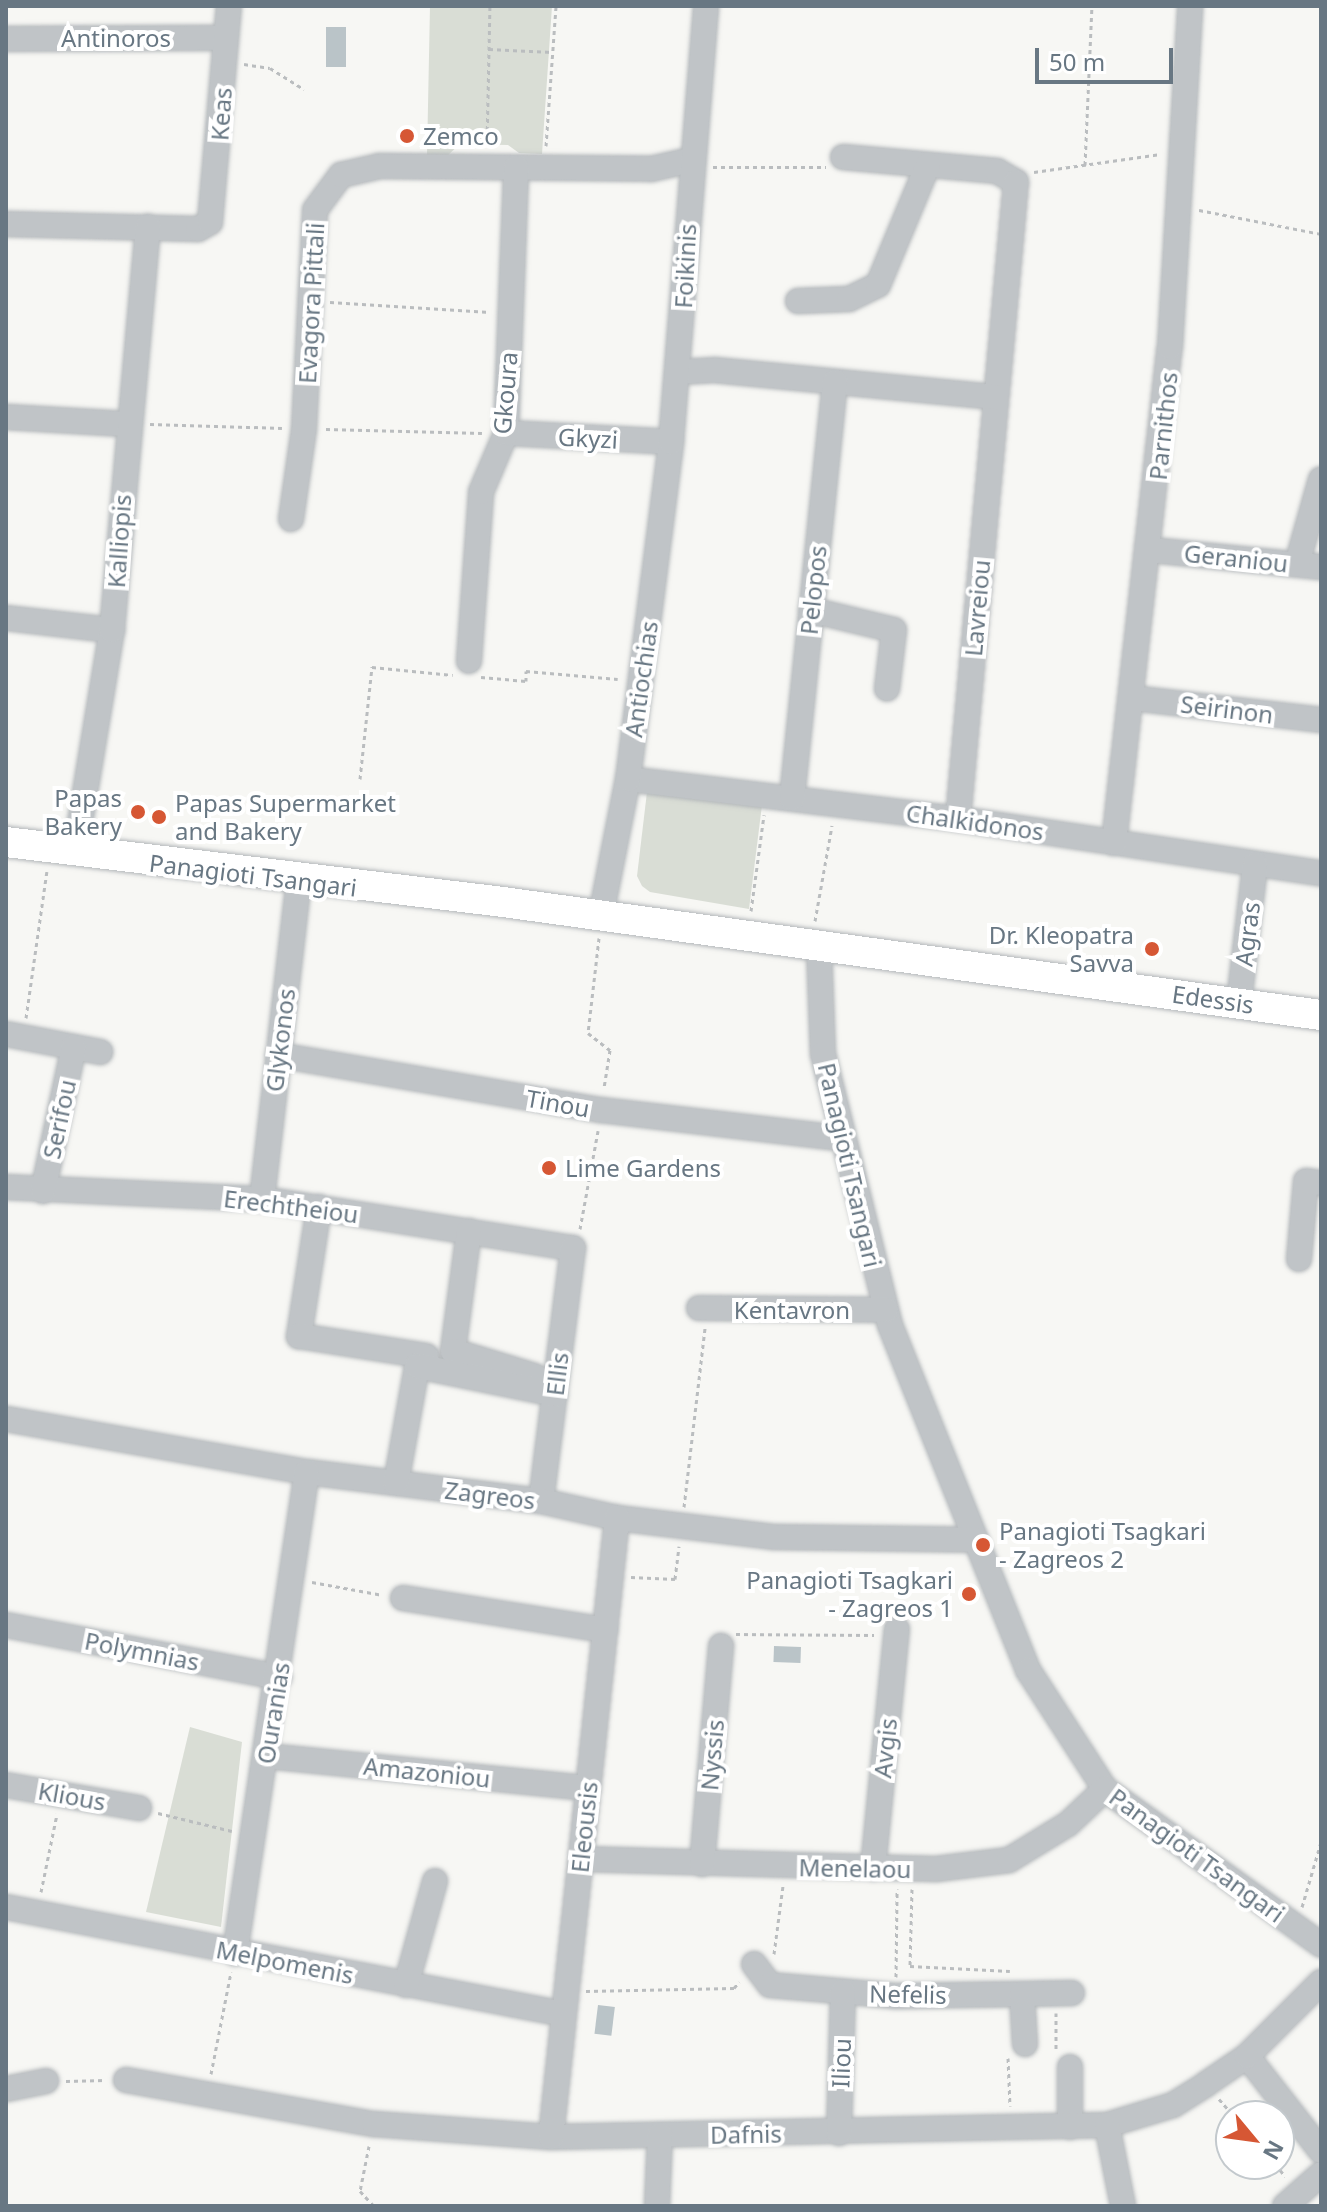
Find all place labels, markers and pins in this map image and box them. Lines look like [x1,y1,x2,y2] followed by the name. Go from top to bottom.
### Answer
[423,122,499,150] place label: Zemco
[398,127,416,145] marker: Zemco
[44,784,122,840] place label: Papas Bakery
[175,789,396,845] place label: Papas Supermarket and Bakery
[129,803,147,821] marker: Papas Bakery
[150,808,168,826] marker: Papas Supermarket and Bakery
[989,921,1134,977] place label: Dr. Kleopatra Savva
[1141,938,1163,960] marker: Dr. Kleopatra Savva
[565,1154,721,1182] place label: Lime Gardens
[540,1159,558,1177] marker: Lime Gardens
[999,1517,1206,1573] place label: Panagioti Tsagkari - Zagreos 2
[974,1536,992,1554] marker: Panagioti Tsagkari - Zagreos 2
[746,1566,953,1622] place label: Panagioti Tsagkari - Zagreos 1
[960,1585,978,1603] marker: Panagioti Tsagkari - Zagreos 1

